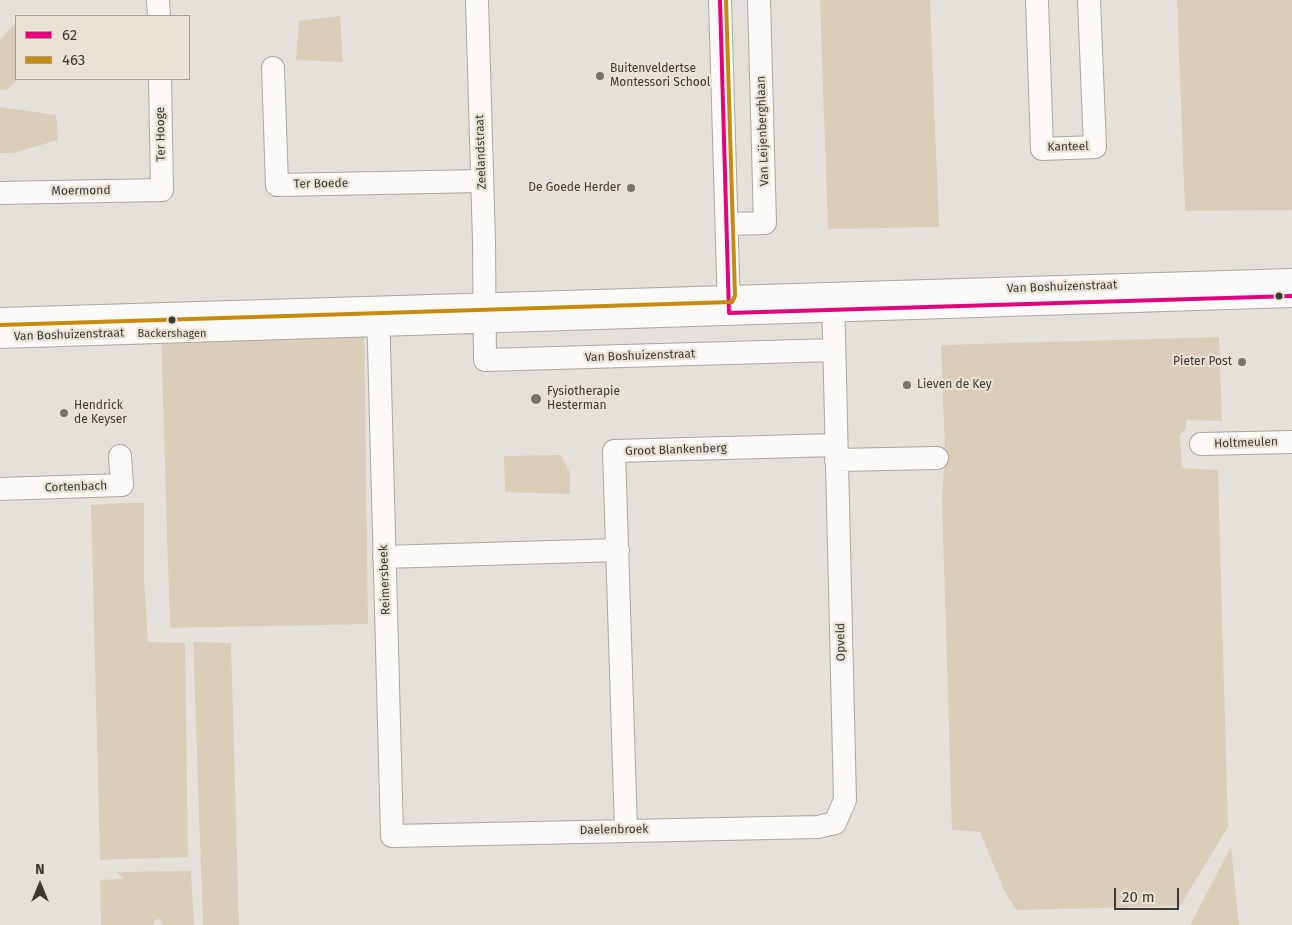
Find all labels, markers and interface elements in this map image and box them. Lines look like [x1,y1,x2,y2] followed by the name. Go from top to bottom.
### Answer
[15,15,190,80] legend
[62,26,77,44] text: 62
[62,51,85,69] text: 463
[610,62,710,90] place label: Buitenveldertse Montessori School
[594,70,606,82] marker: Buitenveldertse Montessori School
[754,76,772,186] street label: Van Leijenberghlaan
[153,107,169,161] street label: Ter Hooge
[473,114,489,190] street label: Zeelandstraat
[1047,139,1089,155] street label: Kanteel
[294,176,348,192] street label: Ter Boede
[528,181,621,195] place label: De Goede Herder
[625,182,637,194] marker: De Goede Herder
[51,183,111,199] street label: Moermond
[1007,278,1117,296] street label: Van Boshuizenstraat
[1274,291,1284,301] unlabelled marker
[167,315,177,325] marker: Backershagen
[14,326,124,344] street label: Van Boshuizenstraat
[138,327,206,341] place label: Backershagen
[585,347,695,365] street label: Van Boshuizenstraat
[1173,355,1232,369] place label: Pieter Post
[1236,356,1248,368] marker: Pieter Post
[917,378,992,392] place label: Lieven de Key
[901,379,913,391] marker: Lieven de Key
[547,385,620,413] place label: Fysiotherapie Hesterman
[529,392,543,406] marker: Fysiotherapie Hesterman
[74,399,127,427] place label: Hendrick de Keyser
[58,407,70,419] marker: Hendrick de Keyser
[1214,435,1278,451] street label: Holtmeulen
[625,441,727,459] street label: Groot Blankenberg
[45,479,107,495] street label: Cortenbach
[377,545,393,615] street label: Reimersbeek
[833,623,849,661] street label: Opveld
[579,822,649,838] street label: Daelenbroek
[15,860,65,910] north arrow
[35,861,45,878] text: N
[1117,878,1182,910] scale bar
[1122,888,1155,906] text: 20 m

